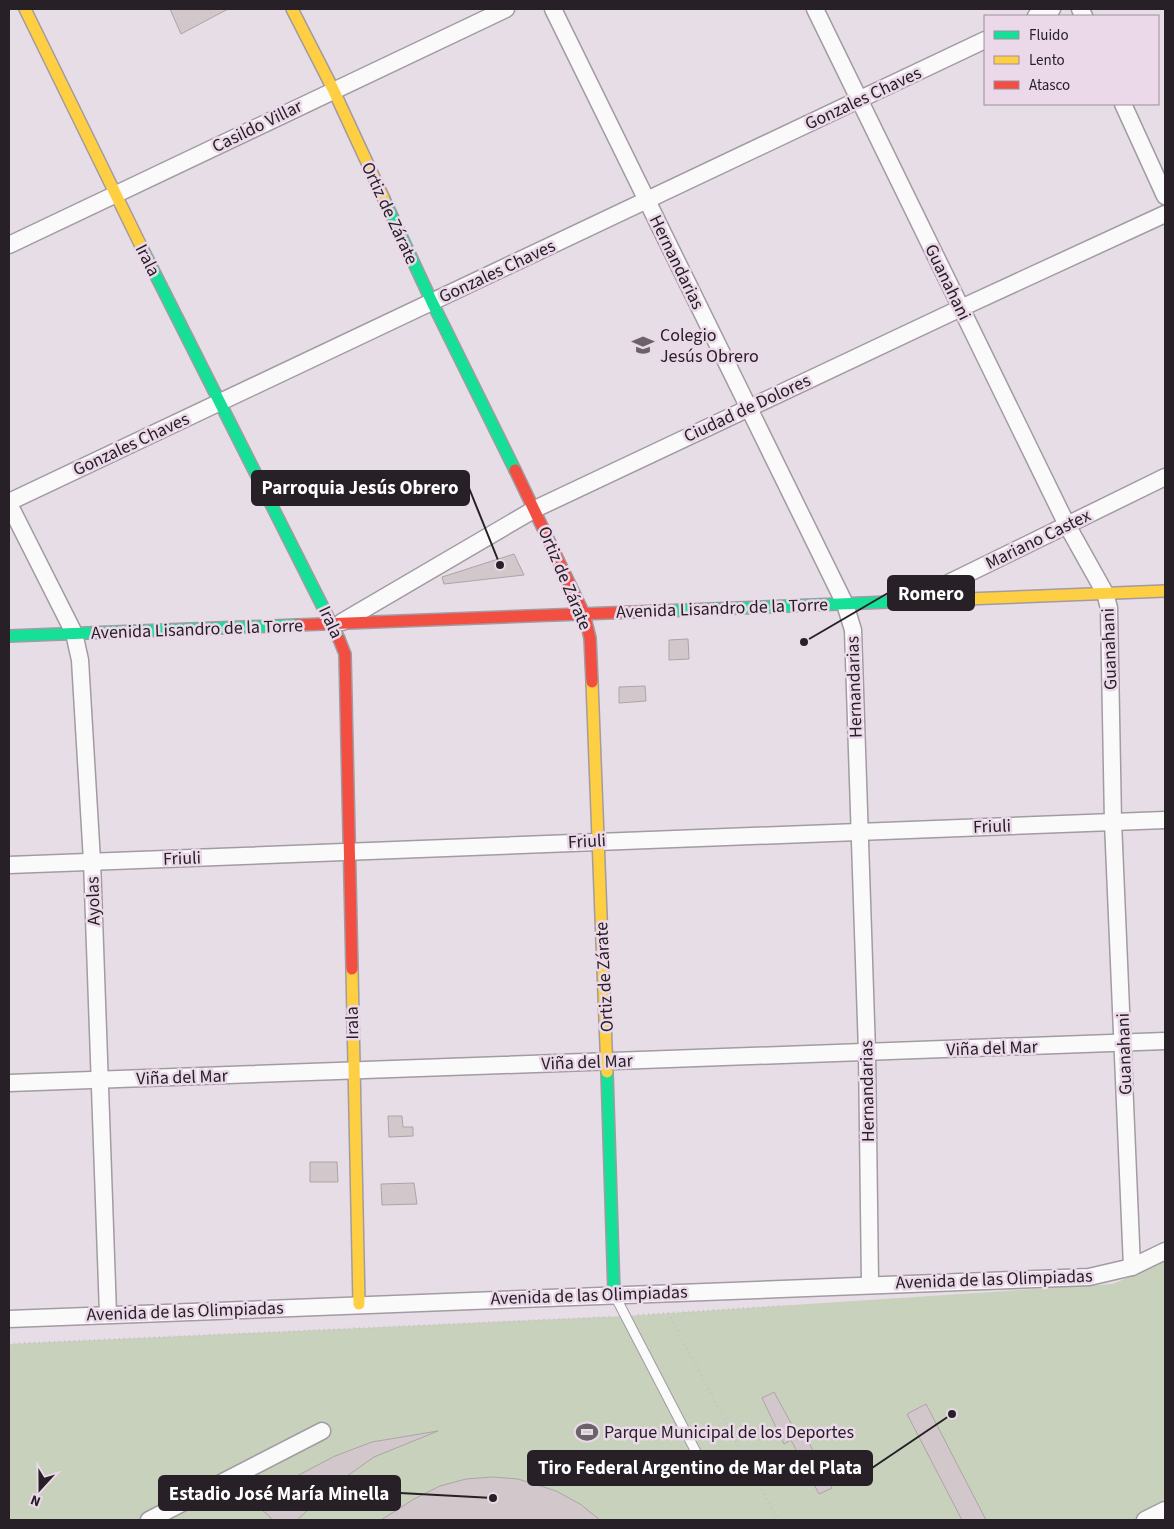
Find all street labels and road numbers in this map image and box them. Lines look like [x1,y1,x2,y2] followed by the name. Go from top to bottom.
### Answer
[801,61,925,136] street label: Gonzales Chaves
[208,94,307,159] street label: Casildo Villar
[355,158,424,269] street label: Ortiz de Zárate
[643,211,710,314] street label: Hernandarias
[435,234,559,309] street label: Gonzales Chaves
[129,240,166,281] street label: Irala
[918,240,977,325] street label: Guanahani
[680,368,815,449] street label: Ciudad de Dolores
[69,407,193,482] street label: Gonzales Chaves
[981,503,1095,576] street label: Mariano Castex
[531,523,598,634] street label: Ortiz de Zárate
[616,592,829,625] street label: Avenida Lisandro de la Torre
[312,602,349,643] street label: Irala
[1096,608,1123,690] street label: Guanahani
[91,613,304,646] street label: Avenida Lisandro de la Torre
[840,636,869,738] street label: Hernandarias
[973,813,1011,840] street label: Friuli
[567,828,607,855] street label: Friuli
[163,845,201,872] street label: Friuli
[80,876,107,926] street label: Ayolas
[589,921,620,1033] street label: Ortiz de Zárate
[340,1006,365,1040] street label: Irala
[1111,1013,1138,1095] street label: Guanahani
[946,1034,1039,1063] street label: Viña del Mar
[854,1040,881,1142] street label: Hernandarias
[541,1048,634,1077] street label: Viña del Mar
[136,1063,229,1092] street label: Viña del Mar
[895,1264,1093,1295] street label: Avenida de las Olimpiadas
[490,1280,688,1311] street label: Avenida de las Olimpiadas
[86,1296,284,1327] street label: Avenida de las Olimpiadas

